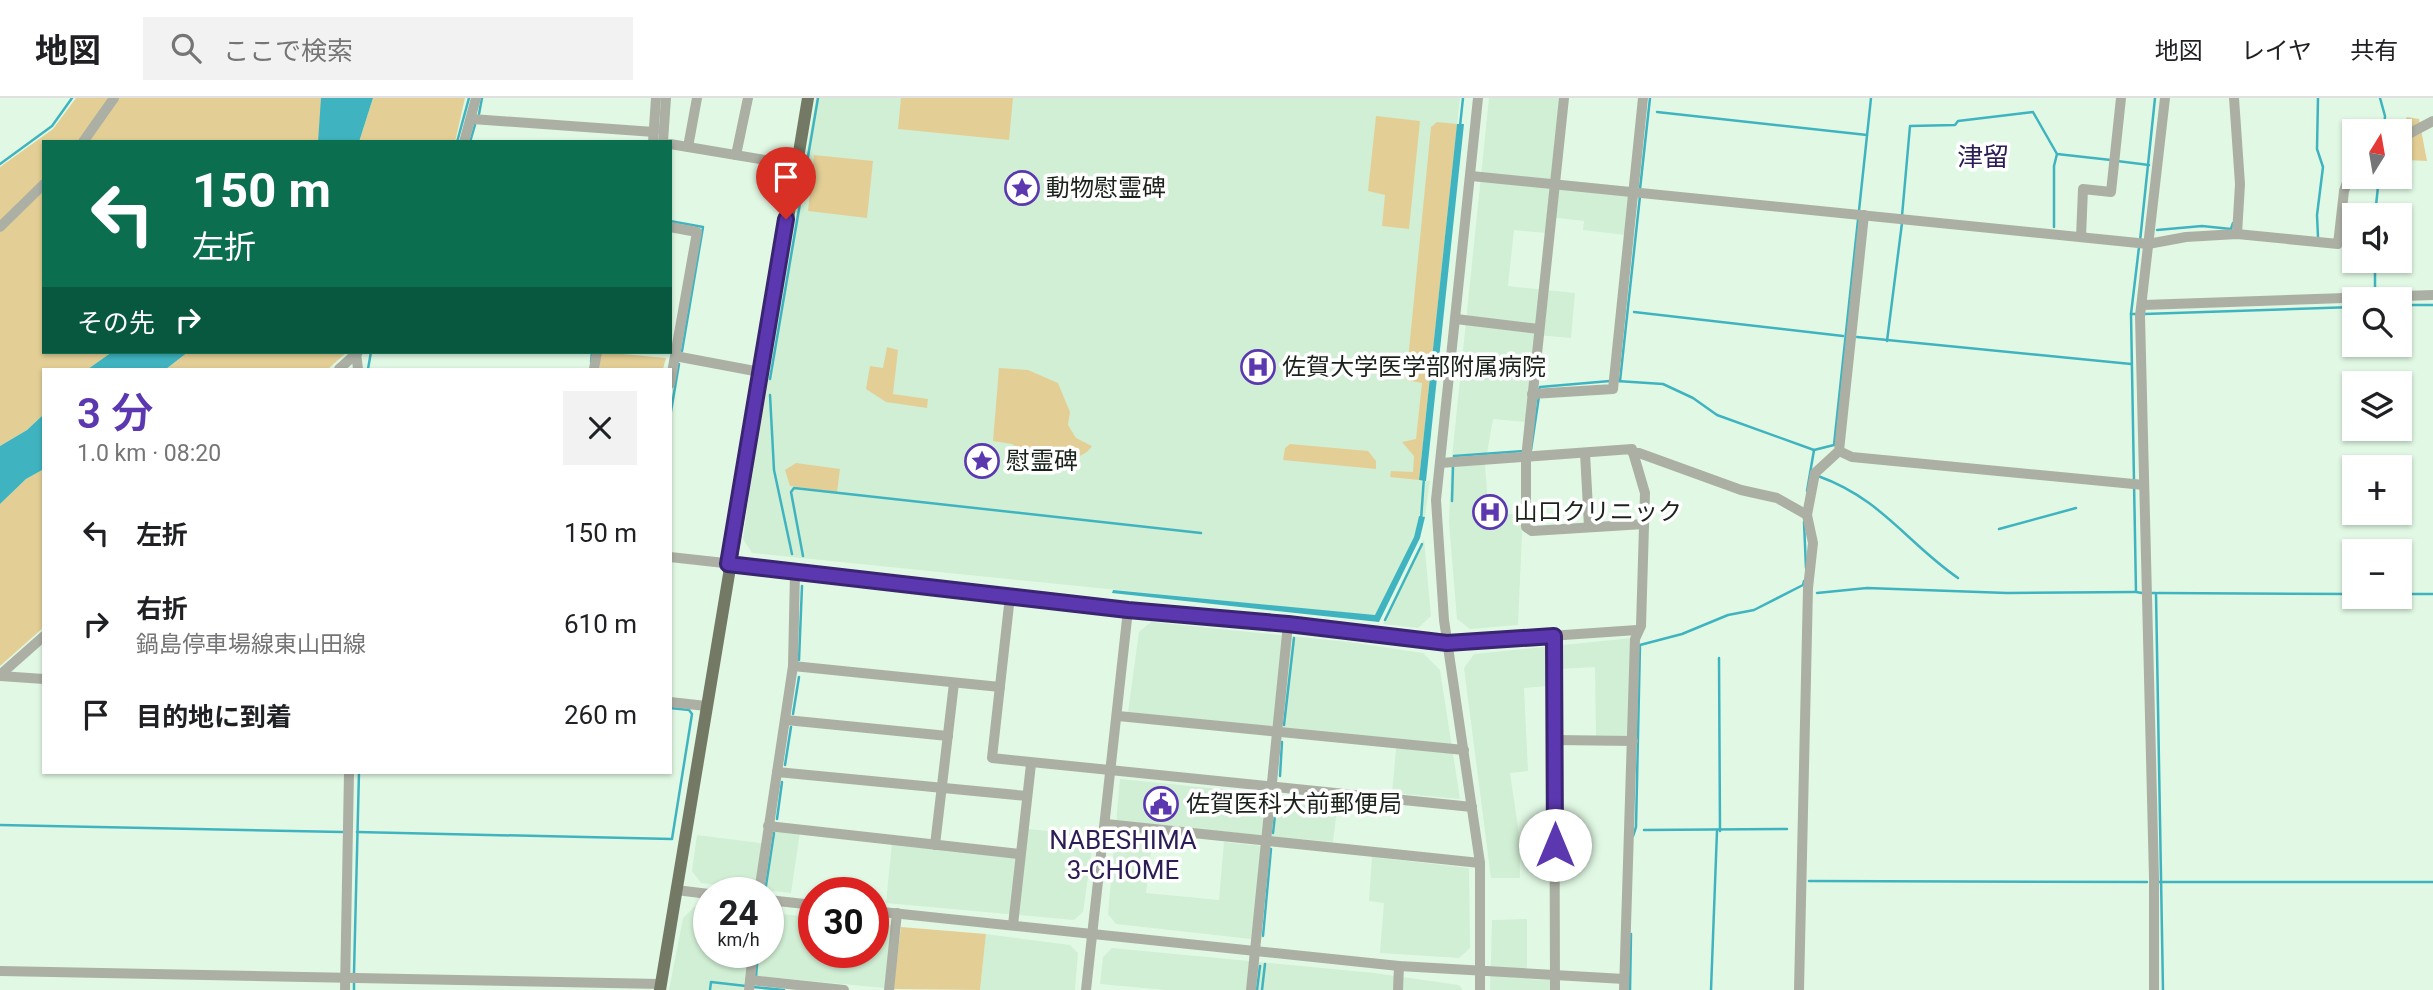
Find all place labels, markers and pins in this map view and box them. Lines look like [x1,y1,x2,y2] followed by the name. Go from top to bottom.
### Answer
[756,147,816,219] pin
[1003,169,1041,207] place icon: 動物慰霊碑
[1046,174,1166,202] place label: 動物慰霊碑
[1239,348,1277,386] hospital icon: 佐賀大学医学部附属病院
[1282,353,1546,381] place label: 佐賀大学医学部附属病院
[963,442,1001,480] place icon: 慰霊碑
[1006,447,1078,475] place label: 慰霊碑
[1471,493,1509,531] hospital icon: 山口クリニック
[1514,498,1682,526] place label: 山口クリニック
[1142,785,1180,823] public building icon: 佐賀医科大前郵便局
[1186,790,1402,818] place label: 佐賀医科大前郵便局

